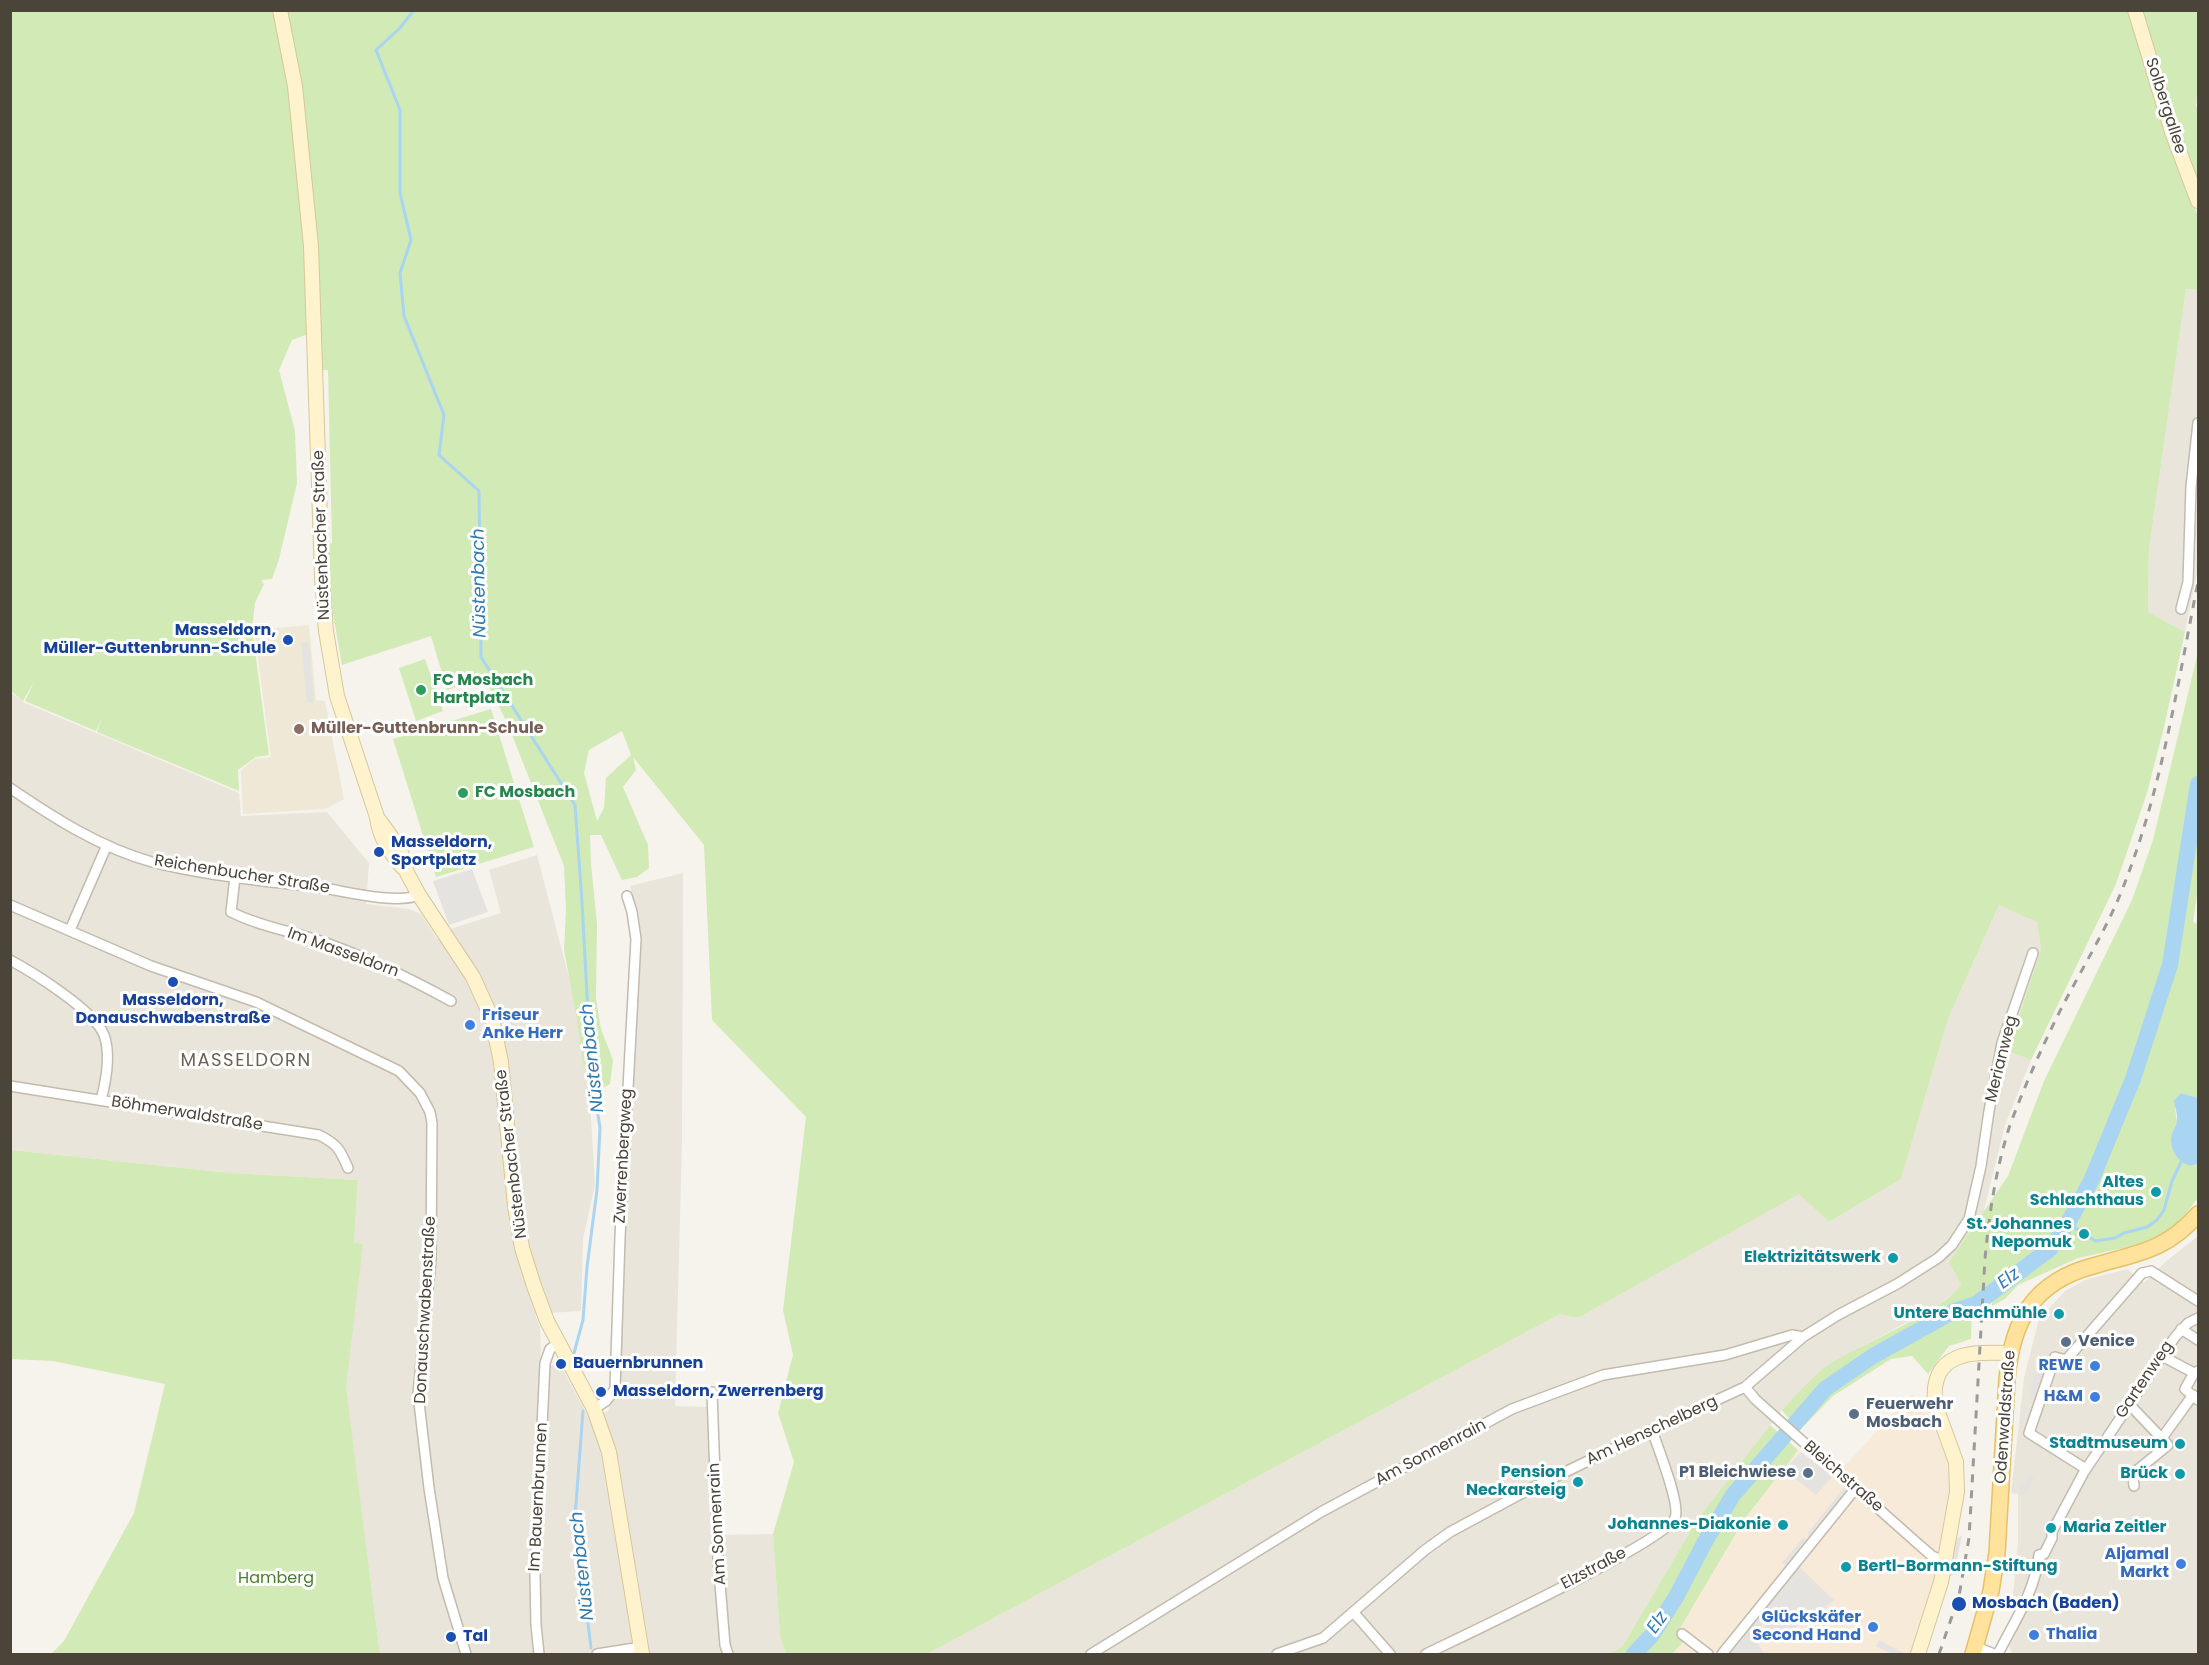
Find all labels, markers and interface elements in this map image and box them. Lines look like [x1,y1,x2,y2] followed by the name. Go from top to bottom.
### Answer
[2140,56,2190,156] street label: Solbergallee
[309,450,335,620] street label: Nüstenbacher Straße
[468,528,492,638] water label: Nüstenbach
[43,621,276,659] place label: Masseldorn, Müller-Guttenbrunn-Schule
[281,633,295,647] marker: Masseldorn, Müller-Guttenbrunn-Schule
[433,671,533,709] place label: FC Mosbach Hartplatz
[414,683,428,697] marker: FC Mosbach Hartplatz
[311,719,544,739] place label: Müller-Guttenbrunn-Schule
[292,722,306,736] marker: Müller-Guttenbrunn-Schule
[475,783,575,803] place label: FC Mosbach
[456,786,470,800] marker: FC Mosbach
[391,833,492,871] place label: Masseldorn, Sportplatz
[372,845,386,859] marker: Masseldorn, Sportplatz
[153,852,331,898] street label: Reichenbucher Straße
[285,924,401,982] street label: Im Masseldorn
[166,975,180,989] marker: Masseldorn, Donauschwabenstraße
[75,991,271,1029] place label: Masseldorn, Donauschwabenstraße
[577,1002,609,1114] water label: Nüstenbach
[482,1006,563,1044] place label: Friseur Anke Herr
[1982,1014,2022,1104] street label: Merianweg
[463,1018,477,1032] marker: Friseur Anke Herr
[180,1050,312,1072] district label: MASSELDORN
[492,1068,532,1240] street label: Nüstenbacher Straße
[611,1088,637,1224] street label: Zwerrenbergweg
[110,1093,264,1135] street label: Böhmerwaldstraße
[2030,1173,2144,1211] place label: Altes Schlachthaus
[2149,1185,2163,1199] marker: Altes Schlachthaus
[1966,1215,2072,1253] place label: St. Johannes Nepomuk
[411,1216,441,1404] street label: Donauschwabenstraße
[2077,1227,2091,1241] marker: St. Johannes Nepomuk
[1744,1248,1881,1268] place label: Elektrizitätswerk
[1886,1251,1900,1265] marker: Elektrizitätswerk
[1994,1264,2024,1294] water label: Elz
[1894,1304,2047,1324] place label: Untere Bachmühle
[2052,1307,2066,1321] marker: Untere Bachmühle
[2078,1332,2135,1352] place label: Venice
[2059,1335,2073,1349] marker: Venice
[2112,1338,2178,1422] street label: Gartenweg
[1992,1349,2020,1485] street label: Odenwaldstraße
[573,1354,703,1374] place label: Bauernbrunnen
[2038,1356,2083,1376] place label: REWE
[554,1357,568,1371] marker: Bauernbrunnen
[2088,1359,2102,1373] marker: REWE
[613,1382,824,1402] place label: Masseldorn, Zwerrenberg
[594,1385,608,1399] marker: Masseldorn, Zwerrenberg
[2044,1387,2083,1407] place label: H&M
[2088,1390,2102,1404] marker: H&M
[1583,1392,1721,1470] street label: Am Henschelberg
[1866,1395,1953,1433] place label: Feuerwehr Mosbach
[1847,1407,1861,1421] marker: Feuerwehr Mosbach
[1372,1416,1490,1490] street label: Am Sonnenrain
[526,1422,552,1572] street label: Im Bauernbrunnen
[2049,1434,2168,1454] place label: Stadtmuseum
[1799,1437,1887,1517] street label: Bleichstraße
[2173,1437,2187,1451] marker: Stadtmuseum
[705,1462,731,1586] street label: Am Sonnenrain
[1466,1463,1566,1501] place label: Pension Neckarsteig
[1679,1463,1796,1483] place label: P1 Bleichwiese
[2120,1464,2168,1484] place label: Brück
[1801,1466,1815,1480] marker: P1 Bleichwiese
[2173,1467,2187,1481] marker: Brück
[1571,1475,1585,1489] marker: Pension Neckarsteig
[567,1510,599,1622] water label: Nüstenbach
[1608,1515,1771,1535] place label: Johannes-Diakonie
[1776,1518,1790,1532] marker: Johannes-Diakonie
[2063,1518,2166,1538] place label: Maria Zeitler
[2044,1521,2058,1535] marker: Maria Zeitler
[1558,1544,1630,1594] street label: Elzstraße
[2104,1545,2169,1583] place label: Aljamal Markt
[1858,1557,2058,1577] place label: Bertl-Bormann-Stiftung
[2174,1557,2188,1571] marker: Aljamal Markt
[1839,1560,1853,1574] marker: Bertl-Bormann-Stiftung
[238,1569,314,1589] park label: Hamberg
[1972,1594,2120,1614] place label: Mosbach (Baden)
[1950,1595,1968,1613] marker: Mosbach (Baden)
[1643,1608,1673,1638] water label: Elz
[1752,1608,1861,1646] place label: Glückskäfer Second Hand
[1866,1620,1880,1634] marker: Glückskäfer Second Hand
[2046,1625,2097,1645] place label: Thalia
[463,1627,488,1647] place label: Tal
[2027,1628,2041,1642] marker: Thalia
[444,1630,458,1644] marker: Tal

